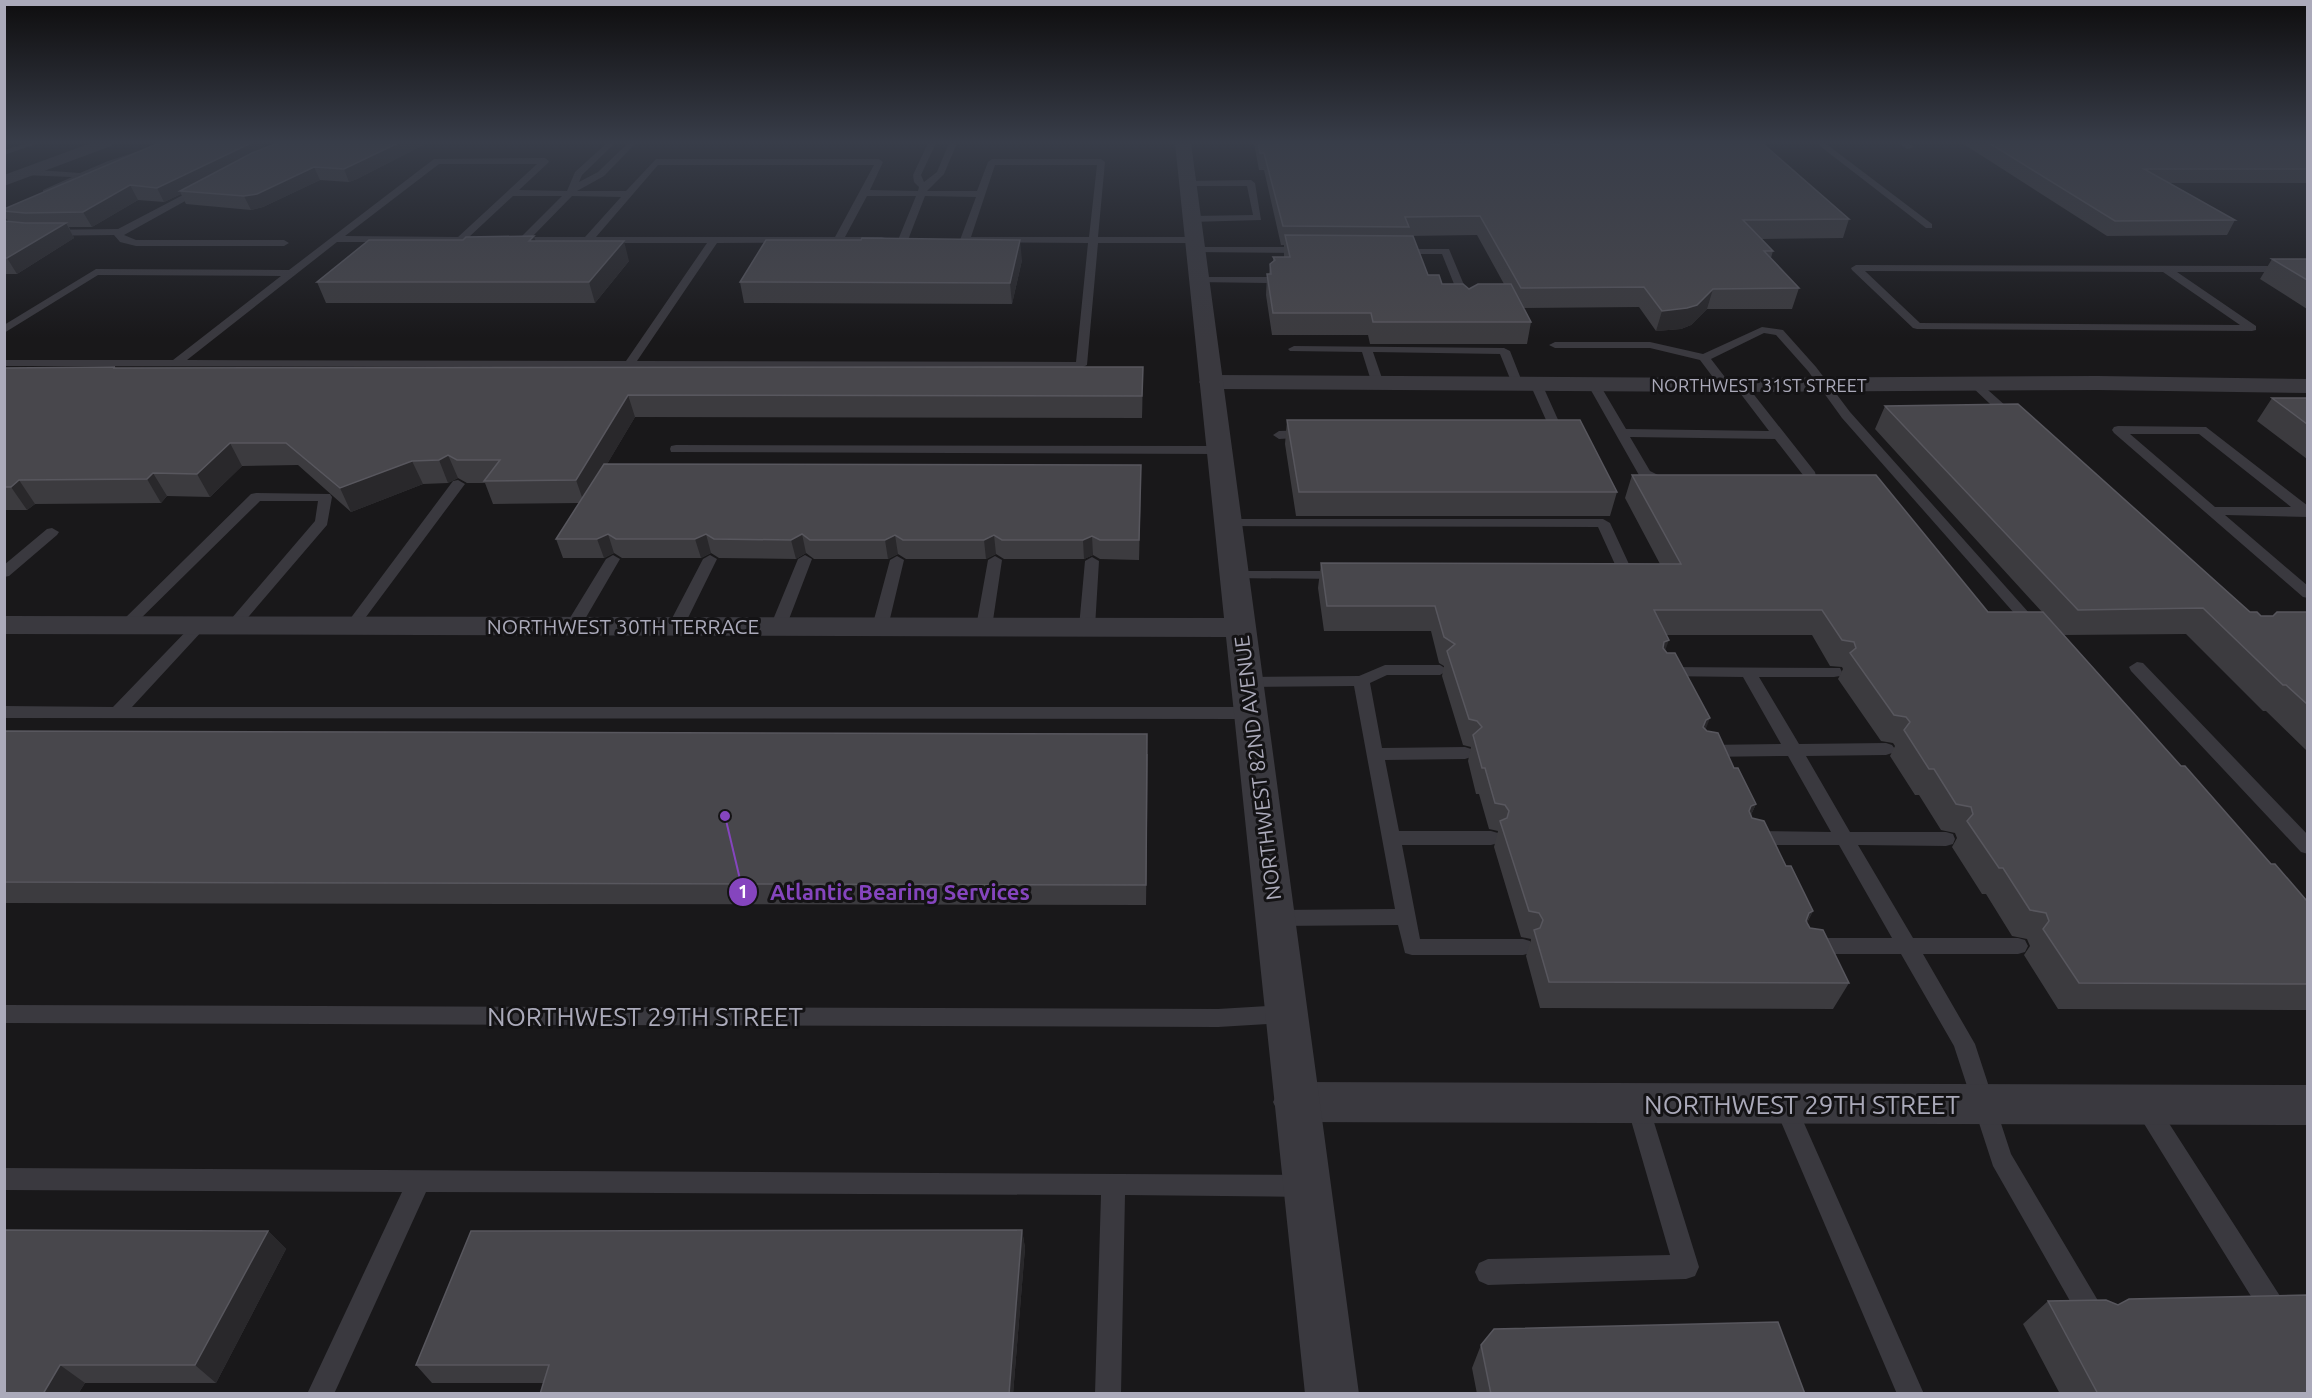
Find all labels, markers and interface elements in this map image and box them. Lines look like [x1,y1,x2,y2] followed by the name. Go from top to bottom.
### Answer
[1651,375,1867,395] street label: NORTHWEST 31ST STREET
[487,614,759,638] street label: NORTHWEST 30TH TERRACE
[1229,634,1285,902] street label: NORTHWEST 82ND AVENUE
[728,872,1042,912] callout: Atlantic Bearing Services
[770,879,1030,904] text: Atlantic Bearing Services
[738,881,748,901] text: 1
[487,1002,803,1031] street label: NORTHWEST 29TH STREET
[1644,1090,1960,1119] street label: NORTHWEST 29TH STREET

